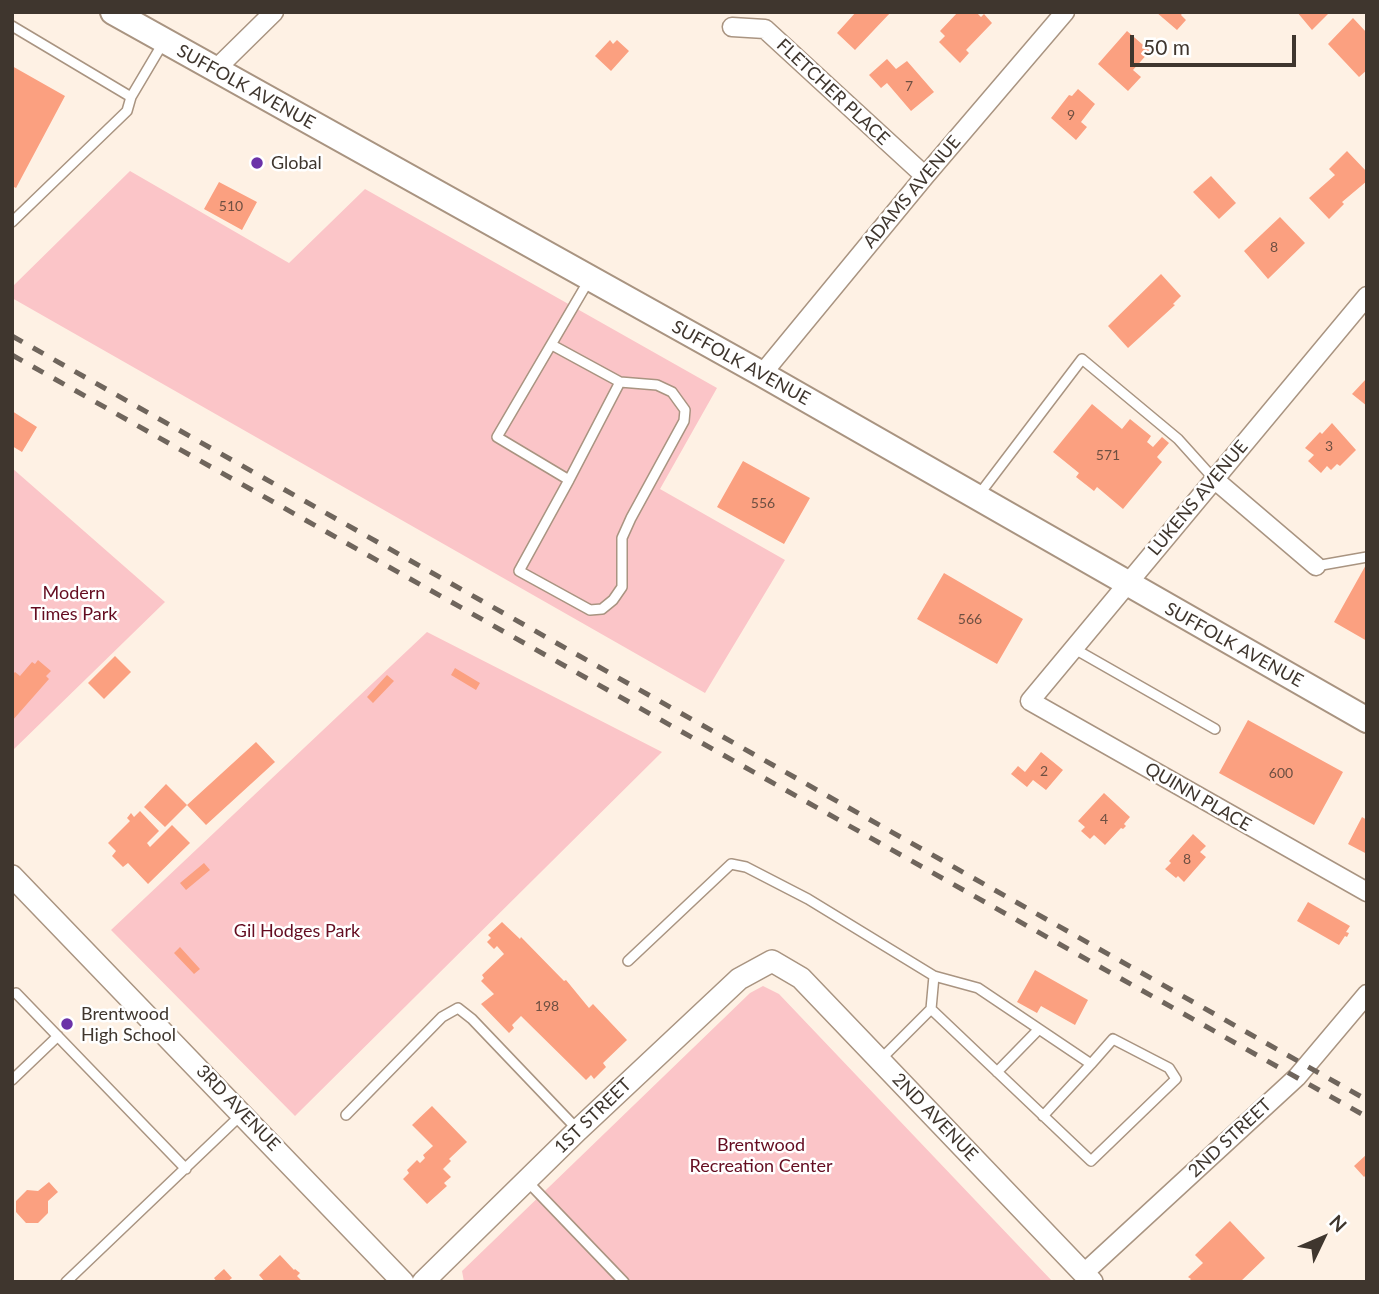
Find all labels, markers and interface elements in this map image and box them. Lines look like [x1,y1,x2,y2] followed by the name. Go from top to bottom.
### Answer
[1134,21,1300,65] scale bar
[772,34,894,150] street label: FLETCHER PLACE
[1143,34,1190,59] text: 50 m
[173,40,319,134] street label: SUFFOLK AVENUE
[905,78,913,94] house number: 7
[1067,107,1075,123] house number: 9
[859,131,965,253] street label: ADAMS AVENUE
[271,152,322,174] place label: Global
[249,155,265,171] marker: Global
[219,198,243,214] house number: 510
[1270,239,1278,255] house number: 8
[668,316,814,410] street label: SUFFOLK AVENUE
[1144,436,1252,560] street label: LUKENS AVENUE
[1325,438,1333,454] house number: 3
[1096,447,1120,463] house number: 571
[751,495,775,511] house number: 556
[31,582,117,624] park label: Modern Times Park
[1161,598,1307,692] street label: SUFFOLK AVENUE
[958,611,982,627] house number: 566
[1141,758,1255,836] street label: QUINN PLACE
[1040,763,1048,779] house number: 2
[1269,765,1293,781] house number: 600
[1100,811,1108,827] house number: 4
[1183,851,1191,867] house number: 8
[234,920,360,942] park label: Gil Hodges Park
[535,998,559,1014] house number: 198
[81,1003,176,1046] place label: Brentwood High School
[59,1016,75,1032] marker: Brentwood High School
[192,1061,284,1155] street label: 3RD AVENUE
[888,1069,982,1165] street label: 2ND AVENUE
[550,1074,636,1158] street label: 1ST STREET
[1184,1094,1276,1182] street label: 2ND STREET
[690,1134,832,1176] park label: Brentwood Recreation Center
[1288,1203,1358,1273] north arrow
[1325,1210,1352,1236] text: N

